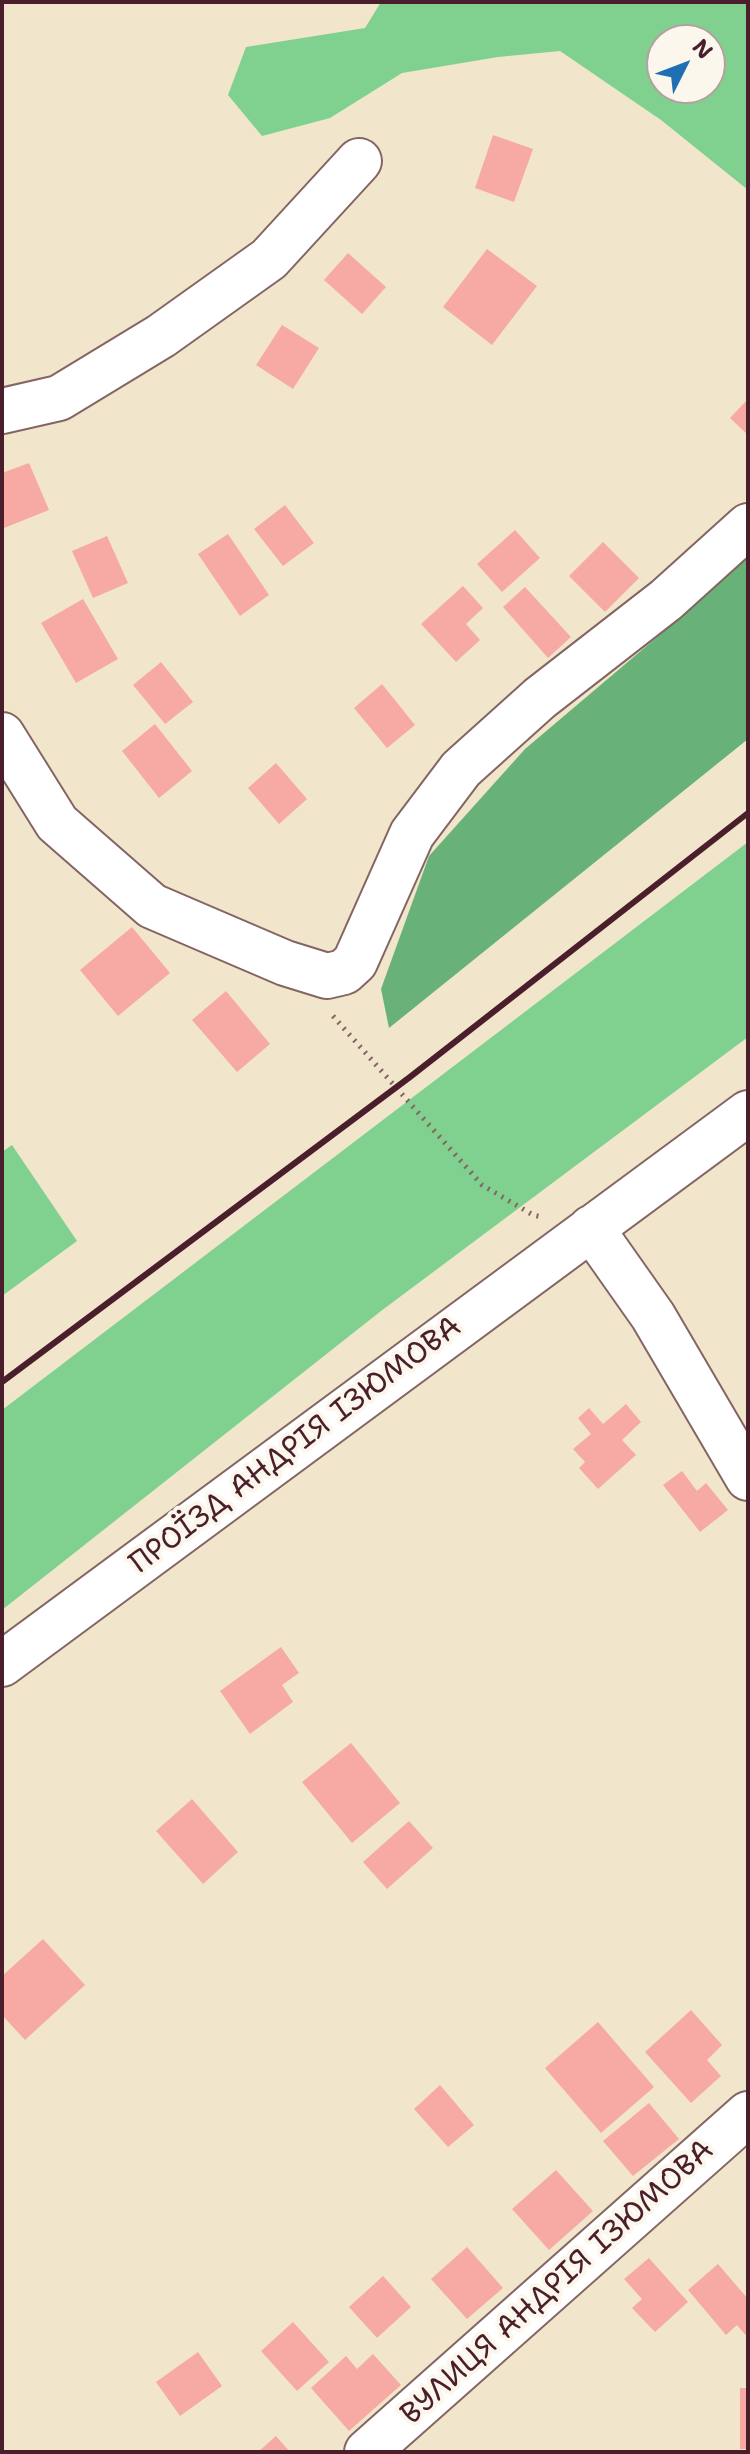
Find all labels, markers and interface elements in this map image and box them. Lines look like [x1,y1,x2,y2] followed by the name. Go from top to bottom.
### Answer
[646,24,726,104] north arrow
[686,33,719,65] text: N
[123,1310,469,1582] street label: ПРОЇЗД АНДРІЯ ІЗЮМОВА
[394,2133,722,2433] street label: ВУЛИЦЯ АНДРІЯ ІЗЮМОВА

